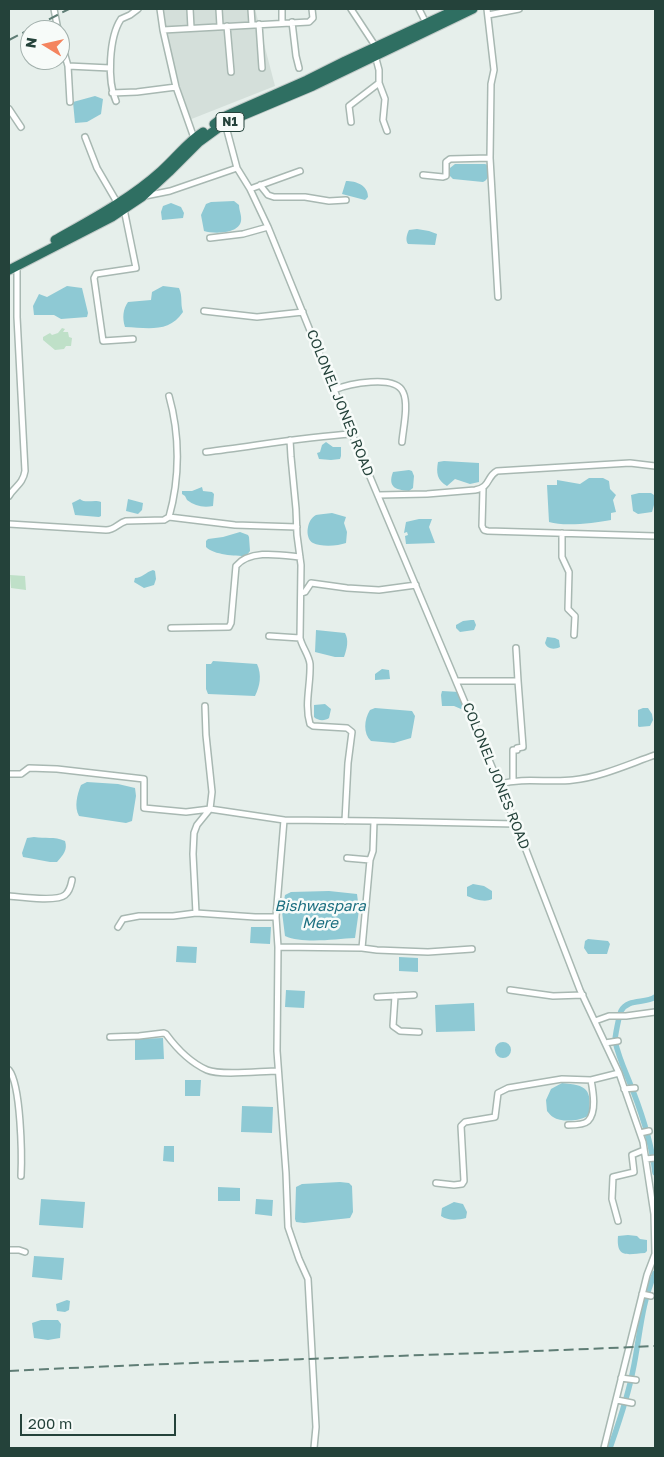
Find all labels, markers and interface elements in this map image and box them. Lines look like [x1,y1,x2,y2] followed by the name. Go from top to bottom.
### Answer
[20,20,70,70] north arrow
[21,36,40,49] text: N
[216,112,244,132] road number: N1
[303,327,377,479] street label: COLONEL JONES ROAD
[459,700,533,852] street label: COLONEL JONES ROAD
[274,897,366,932] water label: Bishwaspara Mere
[22,1404,179,1436] scale bar
[28,1414,72,1432] text: 200 m

